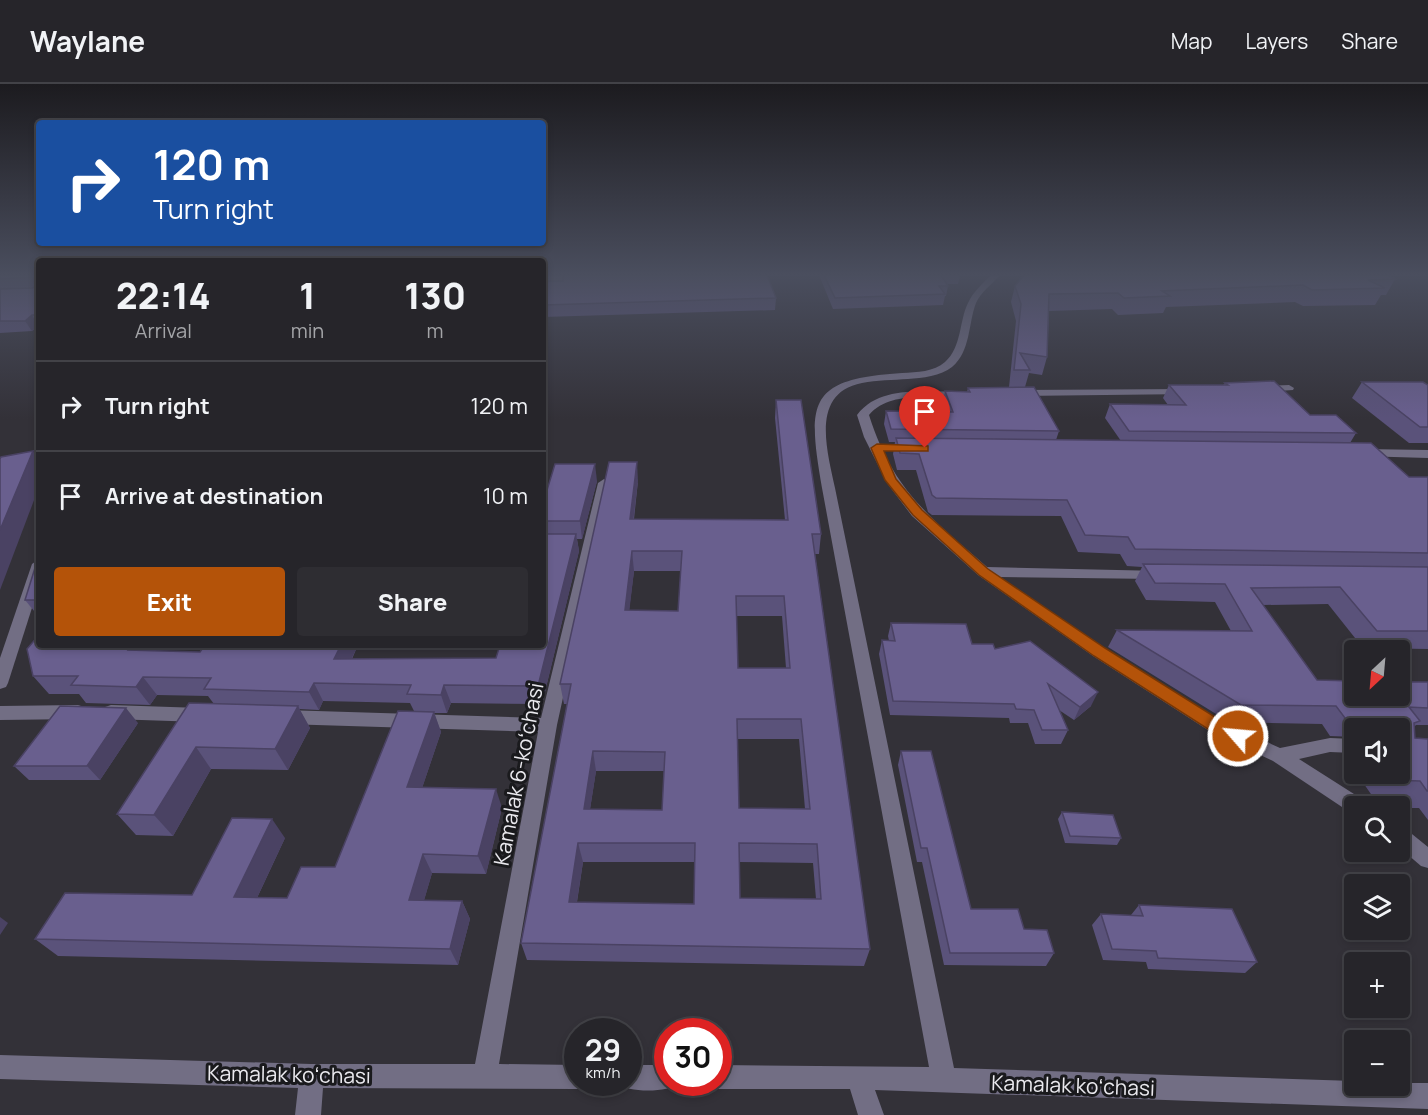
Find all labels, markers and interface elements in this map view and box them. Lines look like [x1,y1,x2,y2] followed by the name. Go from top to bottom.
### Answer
[30,22,145,60] text: Waylane
[1171,27,1212,55] text: Map
[1245,27,1308,55] text: Layers
[1341,27,1398,55] text: Share
[153,135,270,193] text: 120 m
[54,144,132,222] icon: right
[153,190,274,227] text: Turn right
[116,271,211,320] text: 22:14
[299,271,316,320] text: 1
[404,271,466,320] text: 130
[135,317,192,344] text: Arrival
[291,317,324,344] text: min
[427,317,444,344] text: m
[899,386,950,448] pin
[54,390,87,423] icon: right
[105,391,210,421] text: Turn right
[470,391,528,421] text: 120 m
[908,395,941,428] icon: arrive
[54,480,87,513] icon: arrive
[105,481,323,511] text: Arrive at destination
[483,481,528,511] text: 10 m
[54,567,285,636] button: Exit
[297,567,528,636] button: Share
[1344,640,1410,706] north arrow
[1344,640,1410,1096] map controls
[487,680,549,868] street label: Kamalak 6-koʻchasi
[1206,704,1270,768] position arrow
[1344,718,1410,784] button: sound
[1344,796,1410,862] button: search
[1344,874,1410,940] button: layers
[1344,952,1410,1018] button: +
[654,1018,732,1096] speed limit sign: 30
[585,1029,621,1070] text: 29
[1344,1030,1410,1096] button: −
[207,1059,371,1089] street label: Kamalak koʻchasi
[586,1062,620,1083] text: km/h
[991,1068,1155,1102] street label: Kamalak koʻchasi

